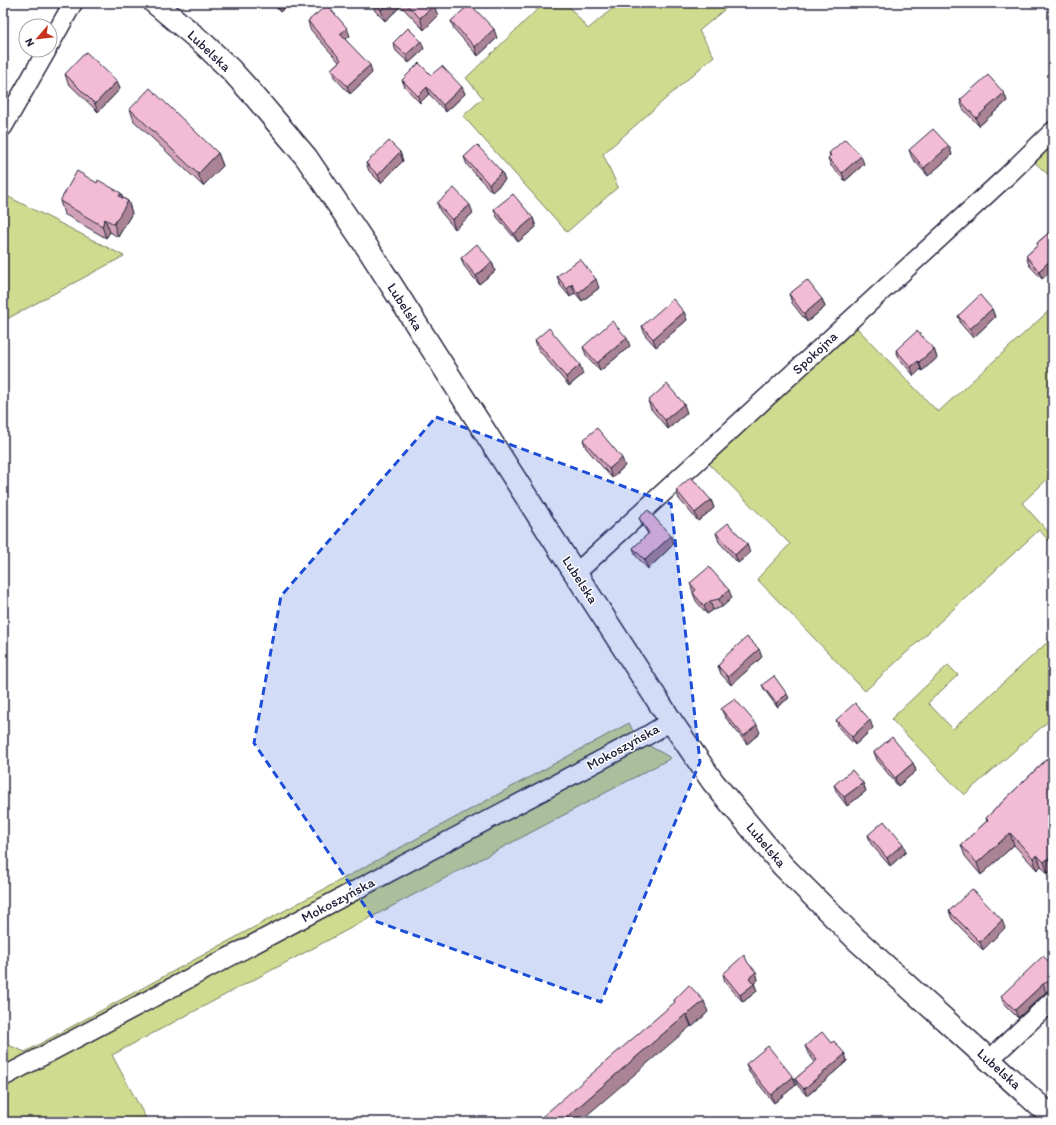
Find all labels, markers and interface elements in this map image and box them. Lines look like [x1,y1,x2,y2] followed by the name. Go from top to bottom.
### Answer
[18,18,58,58] north arrow
[184,27,235,76] street label: Lubelska
[22,36,37,49] text: N
[383,280,427,335] street label: Lubelska
[789,327,842,378] street label: Spokojna
[558,553,602,608] street label: Lubelska
[584,720,663,774] street label: Mokoszyńska
[742,819,790,871] street label: Lubelska
[298,873,378,926] street label: Mokoszyńska
[973,1045,1025,1094] street label: Lubelska

